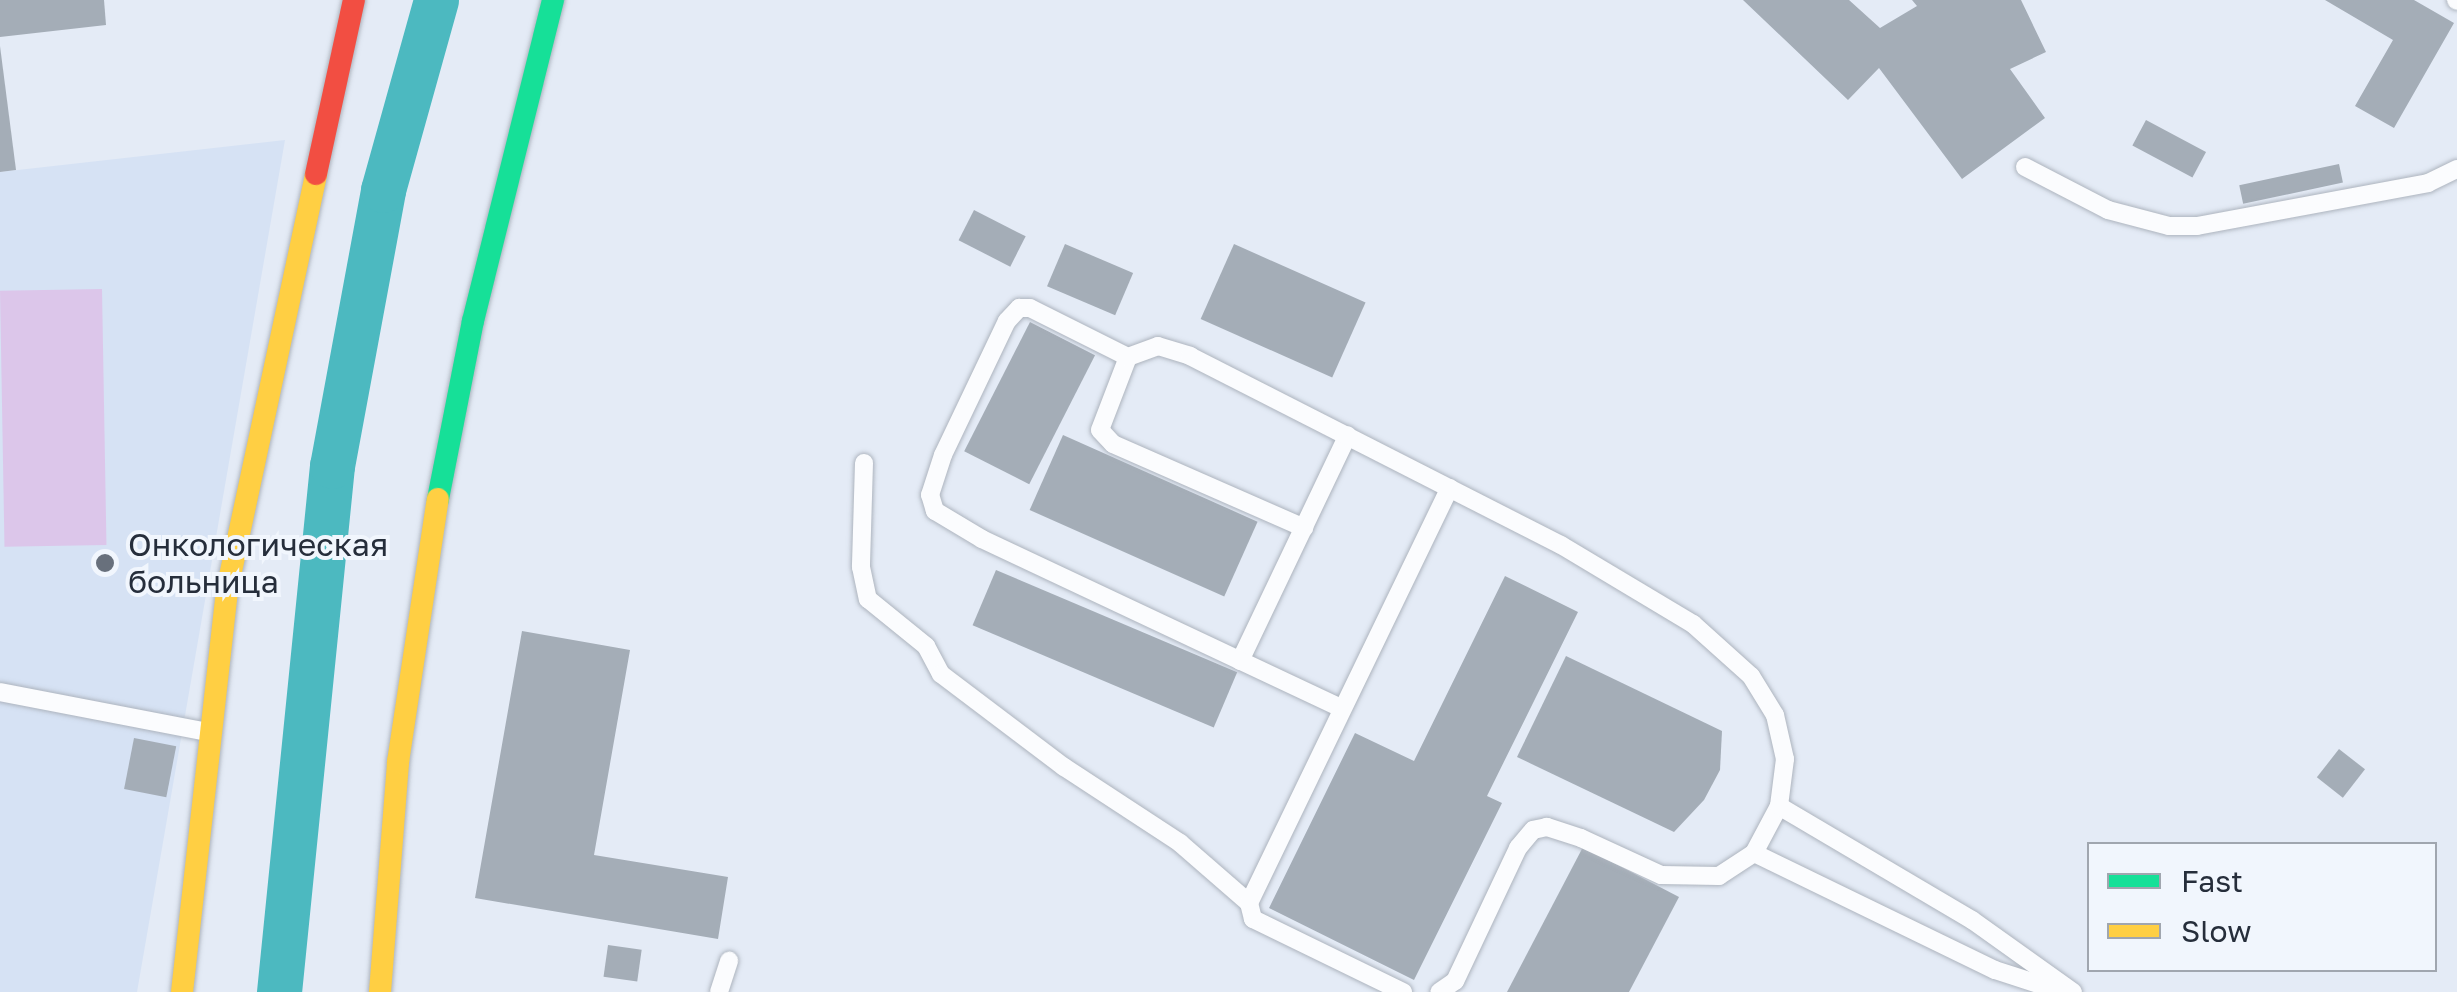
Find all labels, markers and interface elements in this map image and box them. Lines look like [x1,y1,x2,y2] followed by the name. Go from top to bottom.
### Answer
[128,526,388,601] place label: Онкологическая больница
[92,550,118,576] marker: Онкологическая больница
[2087,842,2437,972] legend
[2181,863,2243,899] text: Fast
[2181,913,2252,949] text: Slow

